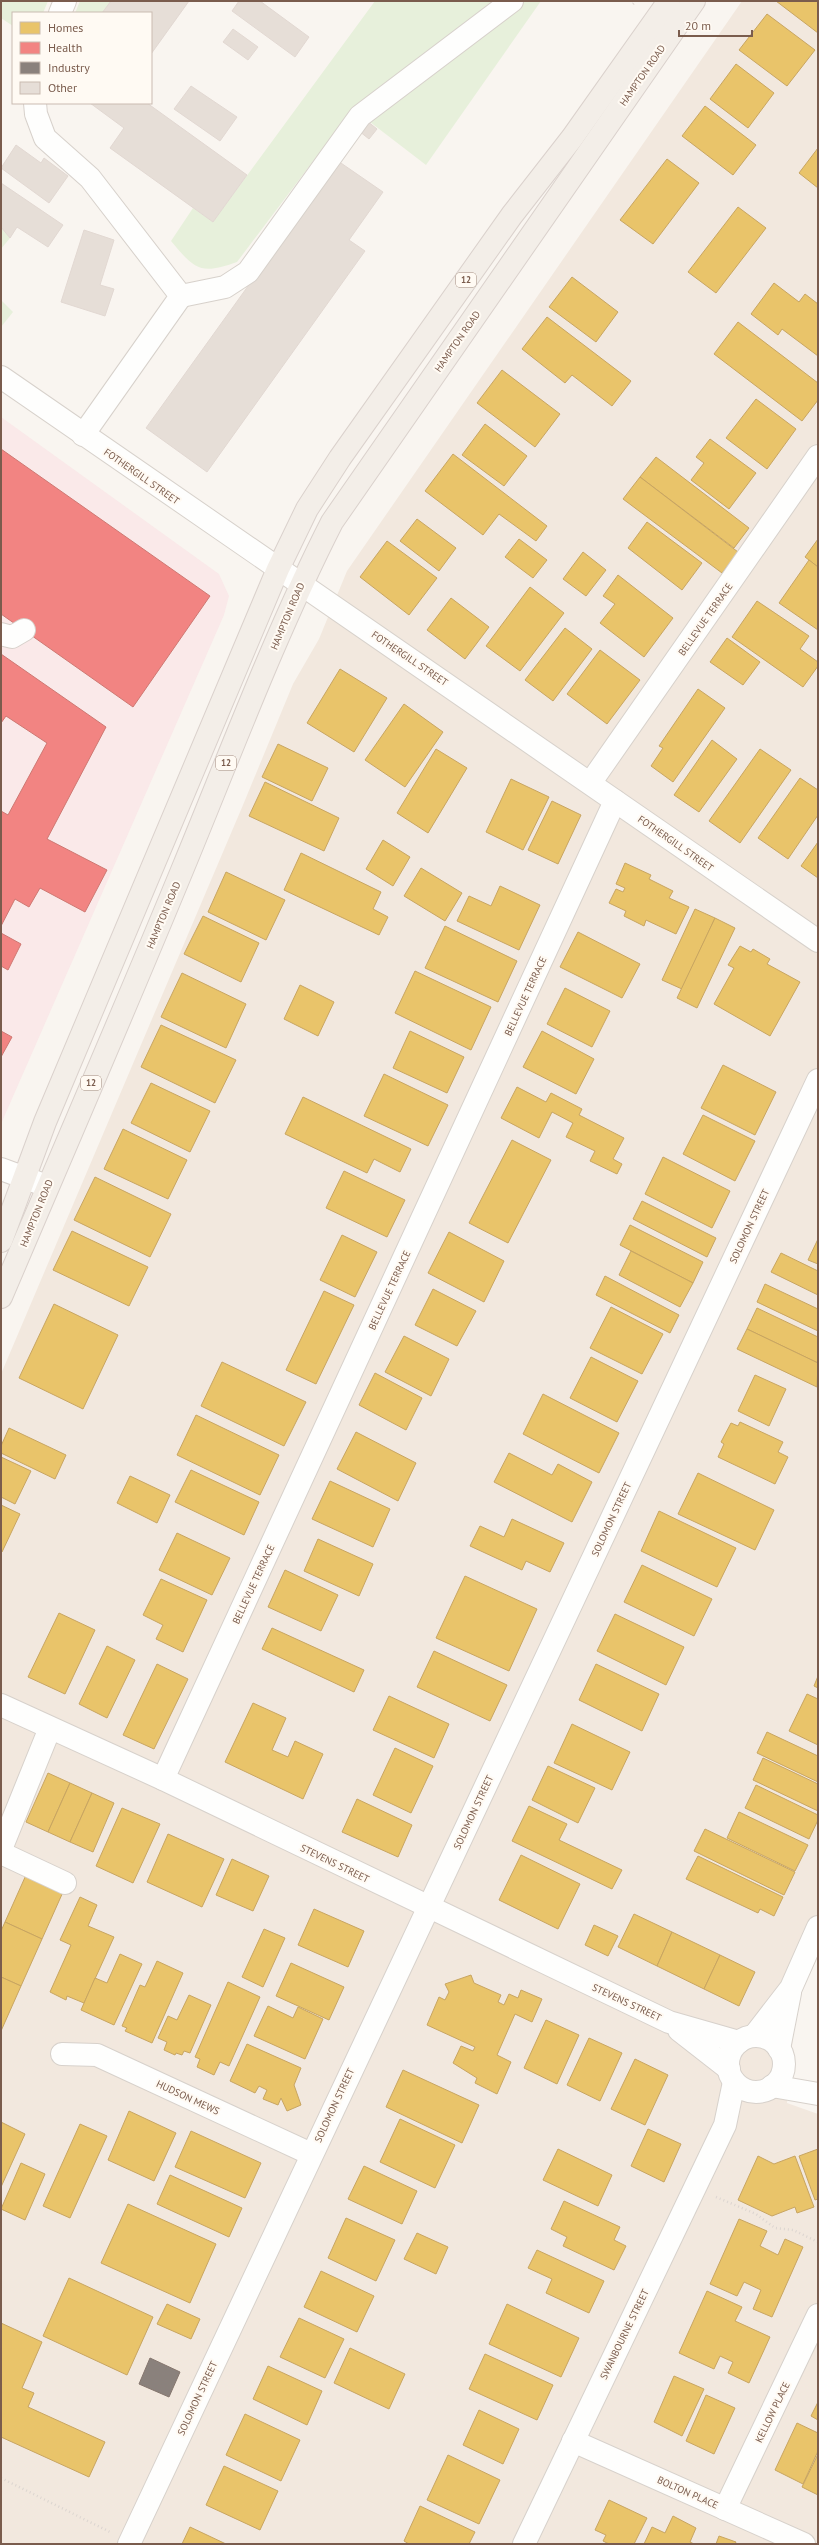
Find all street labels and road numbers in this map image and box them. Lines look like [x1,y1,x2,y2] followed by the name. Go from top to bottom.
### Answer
[617,42,668,108] street label: HAMPTON ROAD
[456,273,476,287] road number: 12
[432,308,483,374] street label: HAMPTON ROAD
[101,445,182,508] street label: FOTHERGILL STREET
[675,580,735,658] street label: BELLEVUE TERRACE
[267,581,307,652] street label: HAMPTON ROAD
[369,628,451,689] street label: FOTHERGILL STREET
[216,756,236,770] road number: 12
[635,812,716,875] street label: FOTHERGILL STREET
[143,880,183,951] street label: HAMPTON ROAD
[501,954,550,1038] street label: BELLEVUE TERRACE
[81,1076,101,1090] road number: 12
[17,1178,56,1249] street label: HAMPTON ROAD
[727,1186,773,1266] street label: SOLOMON STREET
[365,1248,414,1332] street label: BELLEVUE TERRACE
[589,1479,635,1559] street label: SOLOMON STREET
[229,1542,278,1626] street label: BELLEVUE TERRACE
[451,1772,497,1852] street label: SOLOMON STREET
[298,1841,372,1886] street label: STEVENS STREET
[590,1981,664,2024] street label: STEVENS STREET
[312,2065,358,2145] street label: SOLOMON STREET
[154,2077,221,2118] street label: HUDSON MEWS
[597,2287,652,2382] street label: SWANBOURNE STREET
[175,2358,221,2438] street label: SOLOMON STREET
[752,2380,793,2445] street label: KELLOW PLACE
[655,2473,720,2512] street label: BOLTON PLACE

